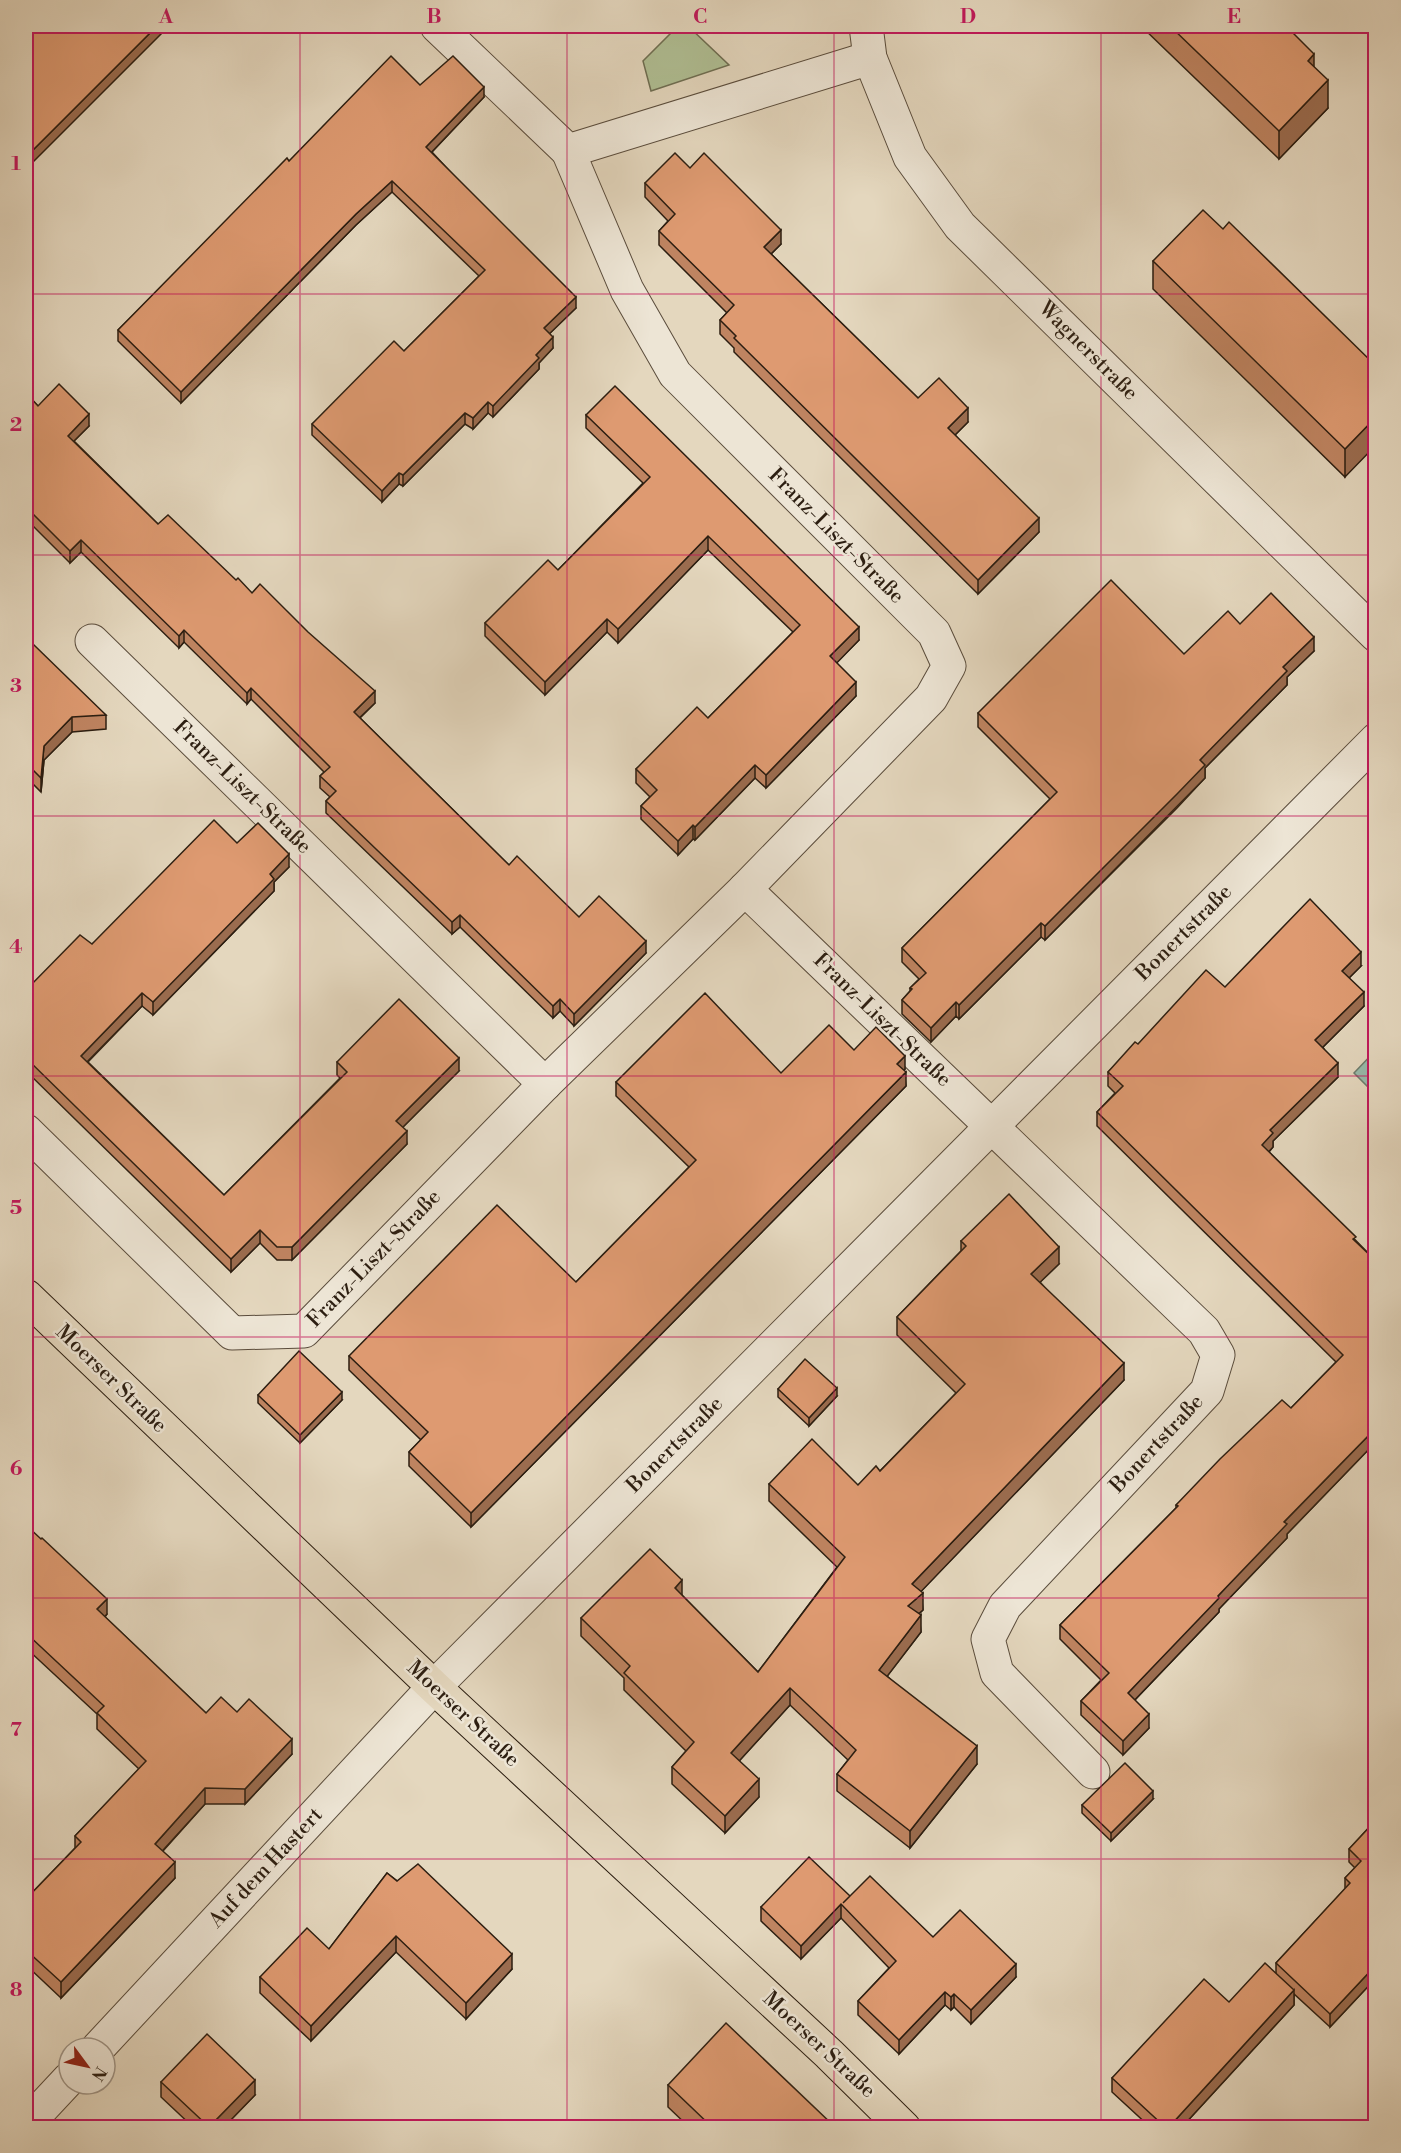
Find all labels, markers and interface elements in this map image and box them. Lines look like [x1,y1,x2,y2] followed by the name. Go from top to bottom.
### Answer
[158,5,174,30] text: A
[426,5,442,30] text: B
[693,5,707,30] text: C
[960,5,976,30] text: D
[1227,5,1241,30] text: E
[11,152,21,177] text: 1
[1032,295,1143,406] street label: Wagnerstraße
[10,413,22,438] text: 2
[762,462,910,610] street label: Franz-Liszt-Straße
[10,674,22,699] text: 3
[168,714,316,860] street label: Franz-Liszt-Straße
[1130,879,1238,987] street label: Bonertstraße
[9,935,23,960] text: 4
[808,947,956,1093] street label: Franz-Liszt-Straße
[301,1185,447,1333] street label: Franz-Liszt-Straße
[10,1196,22,1221] text: 5
[50,1319,172,1439] street label: Moerser Straße
[1104,1389,1209,1500] street label: Bonertstraße
[621,1391,729,1499] street label: Bonertstraße
[10,1457,23,1482] text: 6
[401,1655,525,1773] street label: Moerser Straße
[10,1718,22,1743] text: 7
[203,1802,329,1934] street label: Auf dem Hastert
[10,1978,23,2003] text: 8
[757,1986,881,2104] street label: Moerser Straße
[57,2036,117,2096] north arrow
[87,2063,111,2085] text: N

